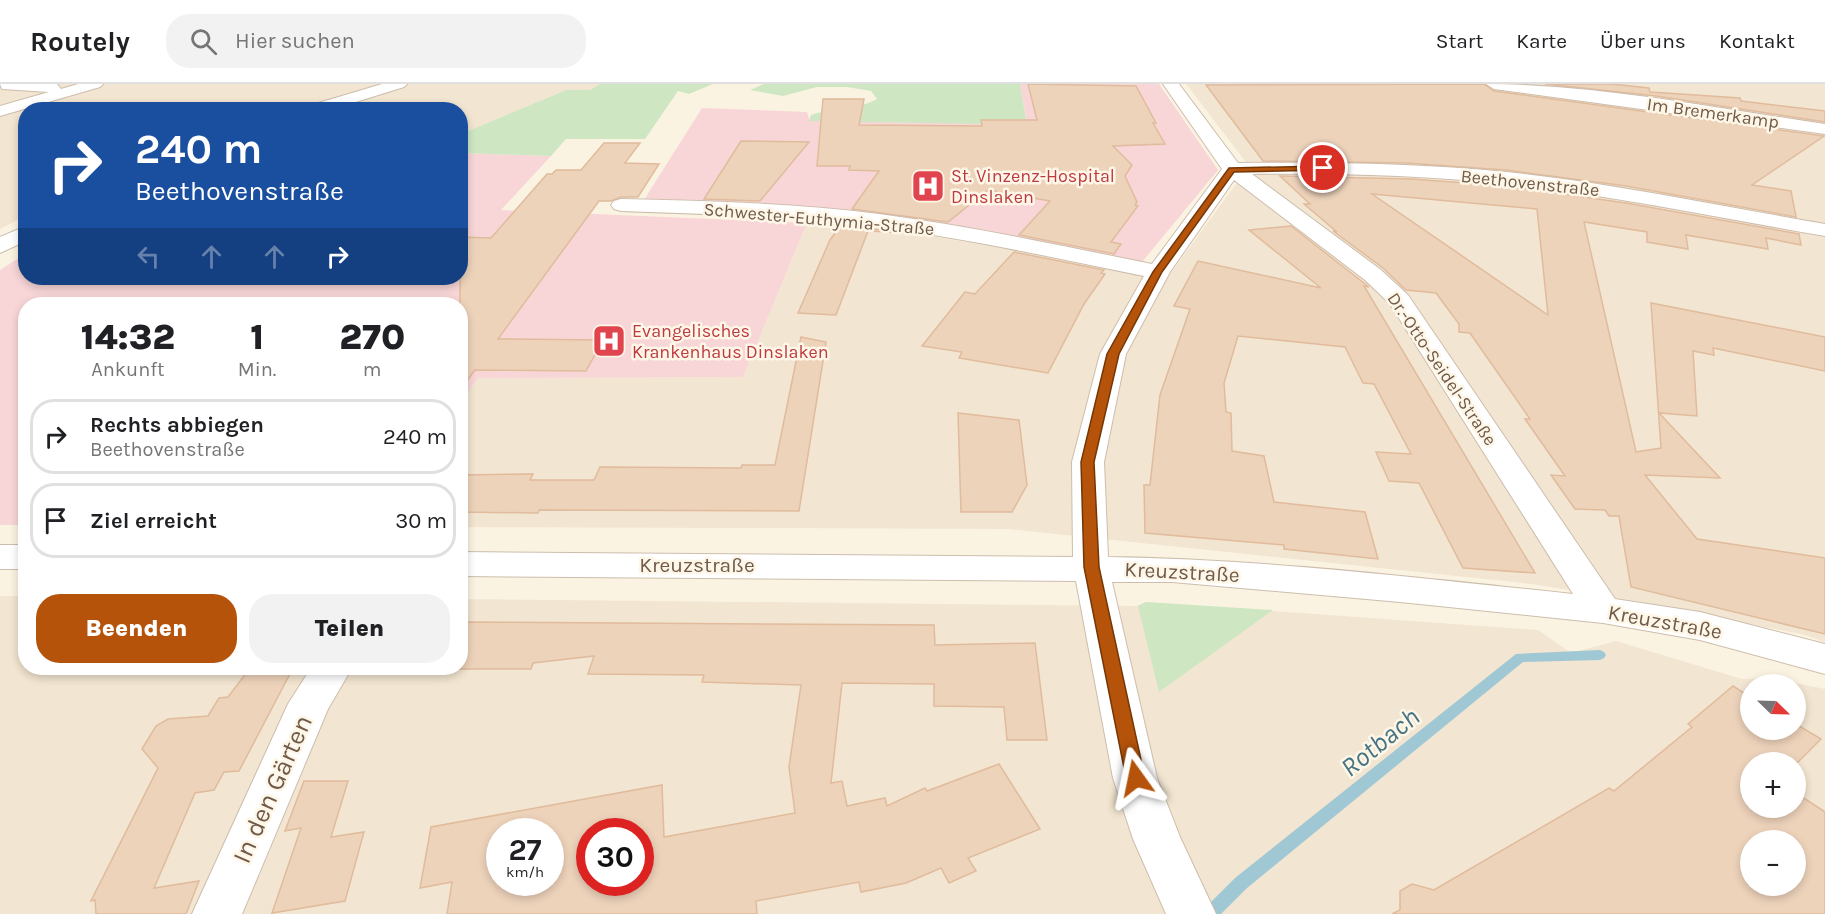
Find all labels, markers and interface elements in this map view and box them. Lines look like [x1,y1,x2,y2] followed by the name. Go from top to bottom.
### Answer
[166,14,586,68] search box
[30,25,130,58] text: Routely
[187,25,220,58] icon: search
[235,28,355,54] text: Hier suchen
[1436,29,1483,53] text: Start
[1516,29,1567,53] text: Karte
[1600,29,1686,53] text: Über uns
[1719,29,1795,53] text: Kontakt
[1646,93,1780,133] street label: Im Bremerkamp
[135,124,262,174] text: 240 m
[36,126,114,204] icon: right
[1297,142,1348,193] pin
[1306,151,1339,184] icon: arrive
[951,165,1115,208] place label: St. Vinzenz-Hospital Dinslaken
[1460,165,1600,201] street label: Beethovenstraße
[910,168,946,204] hospital icon: St. Vinzenz-Hospital Dinslaken
[135,175,344,207] text: Beethovenstraße
[703,198,935,240] street label: Schwester-Euthymia-Straße
[132,240,165,273] icon: left
[195,240,228,273] icon: ahead
[258,240,291,273] icon: ahead
[321,240,354,273] icon: right
[1383,288,1501,450] street label: Dr.-Otto-Seidel-Straße
[81,316,175,358] text: 14:32
[250,316,264,358] text: 1
[339,316,405,358] text: 270
[632,320,829,363] place label: Evangelisches Krankenhaus Dinslaken
[591,323,627,359] hospital icon: Evangelisches Krankenhaus Dinslaken
[91,358,165,381] text: Ankunft
[238,358,276,381] text: Min.
[363,358,382,381] text: m
[90,412,264,438] text: Rechts abbiegen
[39,420,72,453] icon: right
[383,424,447,450] text: 240 m
[90,438,245,461] text: Beethovenstraße
[39,504,72,537] icon: arrive
[90,508,217,534] text: Ziel erreicht
[395,508,447,534] text: 30 m
[639,553,755,577] street label: Kreuzstraße
[1124,557,1240,587] street label: Kreuzstraße
[36,594,237,663] button: Beenden
[249,594,450,663] button: Teilen
[1606,600,1724,644] street label: Kreuzstraße
[1740,674,1806,740] north arrow
[1740,674,1806,896] map controls
[1334,701,1426,783] water label: Rotbach
[226,710,319,868] street label: In den Gärten
[1104,746,1168,810] position arrow
[1740,752,1806,818] button: +
[576,818,654,896] speed limit sign: 30
[1740,830,1806,896] button: −
[508,832,542,868] text: 27
[506,863,544,881] text: km/h

